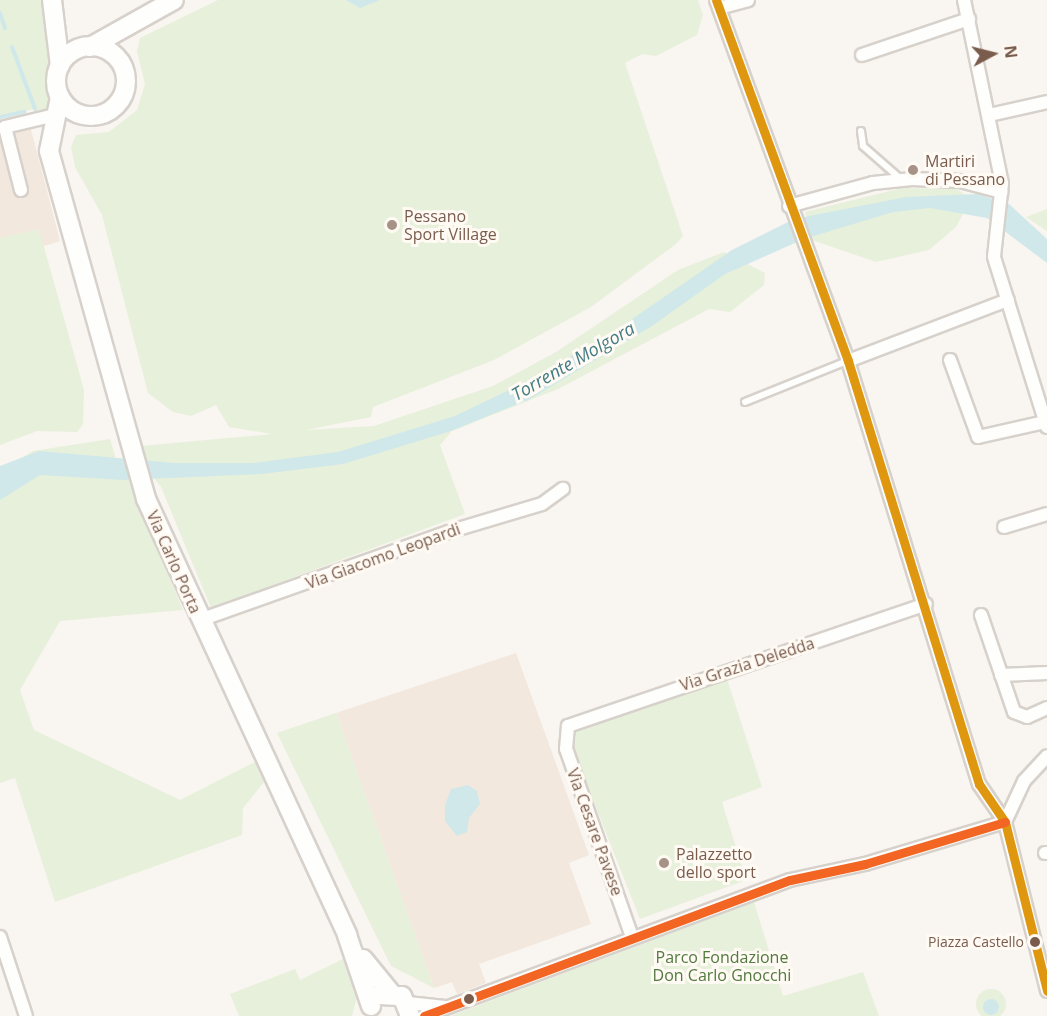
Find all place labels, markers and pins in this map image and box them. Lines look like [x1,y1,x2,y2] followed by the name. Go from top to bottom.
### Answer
[925,151,1005,189] place label: Martiri di Pessano
[906,163,920,177] marker: Martiri di Pessano
[404,206,497,244] place label: Pessano Sport Village
[385,218,399,232] marker: Pessano Sport Village
[676,844,756,882] place label: Palazzetto dello sport
[657,856,671,870] marker: Palazzetto dello sport
[928,934,1024,950] place label: Piazza Castello
[1029,936,1041,948] marker: Piazza Castello
[463,993,475,1005] unlabelled marker

